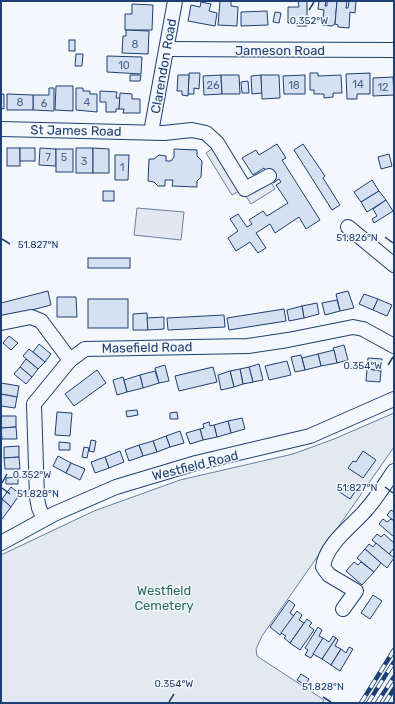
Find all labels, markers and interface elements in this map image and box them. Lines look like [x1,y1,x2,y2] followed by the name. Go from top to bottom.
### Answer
[290,15,328,27] text: 0.352°W
[148,17,179,115] street label: Clarendon Road
[132,38,139,51] house number: 8
[235,43,325,58] street label: Jameson Road
[118,59,130,72] house number: 10
[352,78,364,91] house number: 14
[206,79,220,92] house number: 26
[288,79,300,92] house number: 18
[377,81,389,94] house number: 12
[17,96,24,109] house number: 8
[84,96,91,109] house number: 4
[41,97,48,110] house number: 6
[30,122,122,139] street label: St James Road
[45,151,51,164] house number: 7
[61,151,68,164] house number: 5
[81,155,88,168] house number: 3
[120,161,124,174] house number: 1
[336,232,378,244] text: 51.826°N
[18,239,58,251] text: 51.827°N
[102,339,192,356] street label: Masefield Road
[344,360,382,372] text: 0.354°W
[150,448,240,483] street label: Westfield Road
[13,469,51,481] text: 0.352°W
[337,482,377,494] text: 51.827°N
[17,488,59,500] text: 51.828°N
[134,583,194,613] park label: Westfield Cemetery
[155,678,193,690] text: 0.354°W
[302,681,344,693] text: 51.828°N

